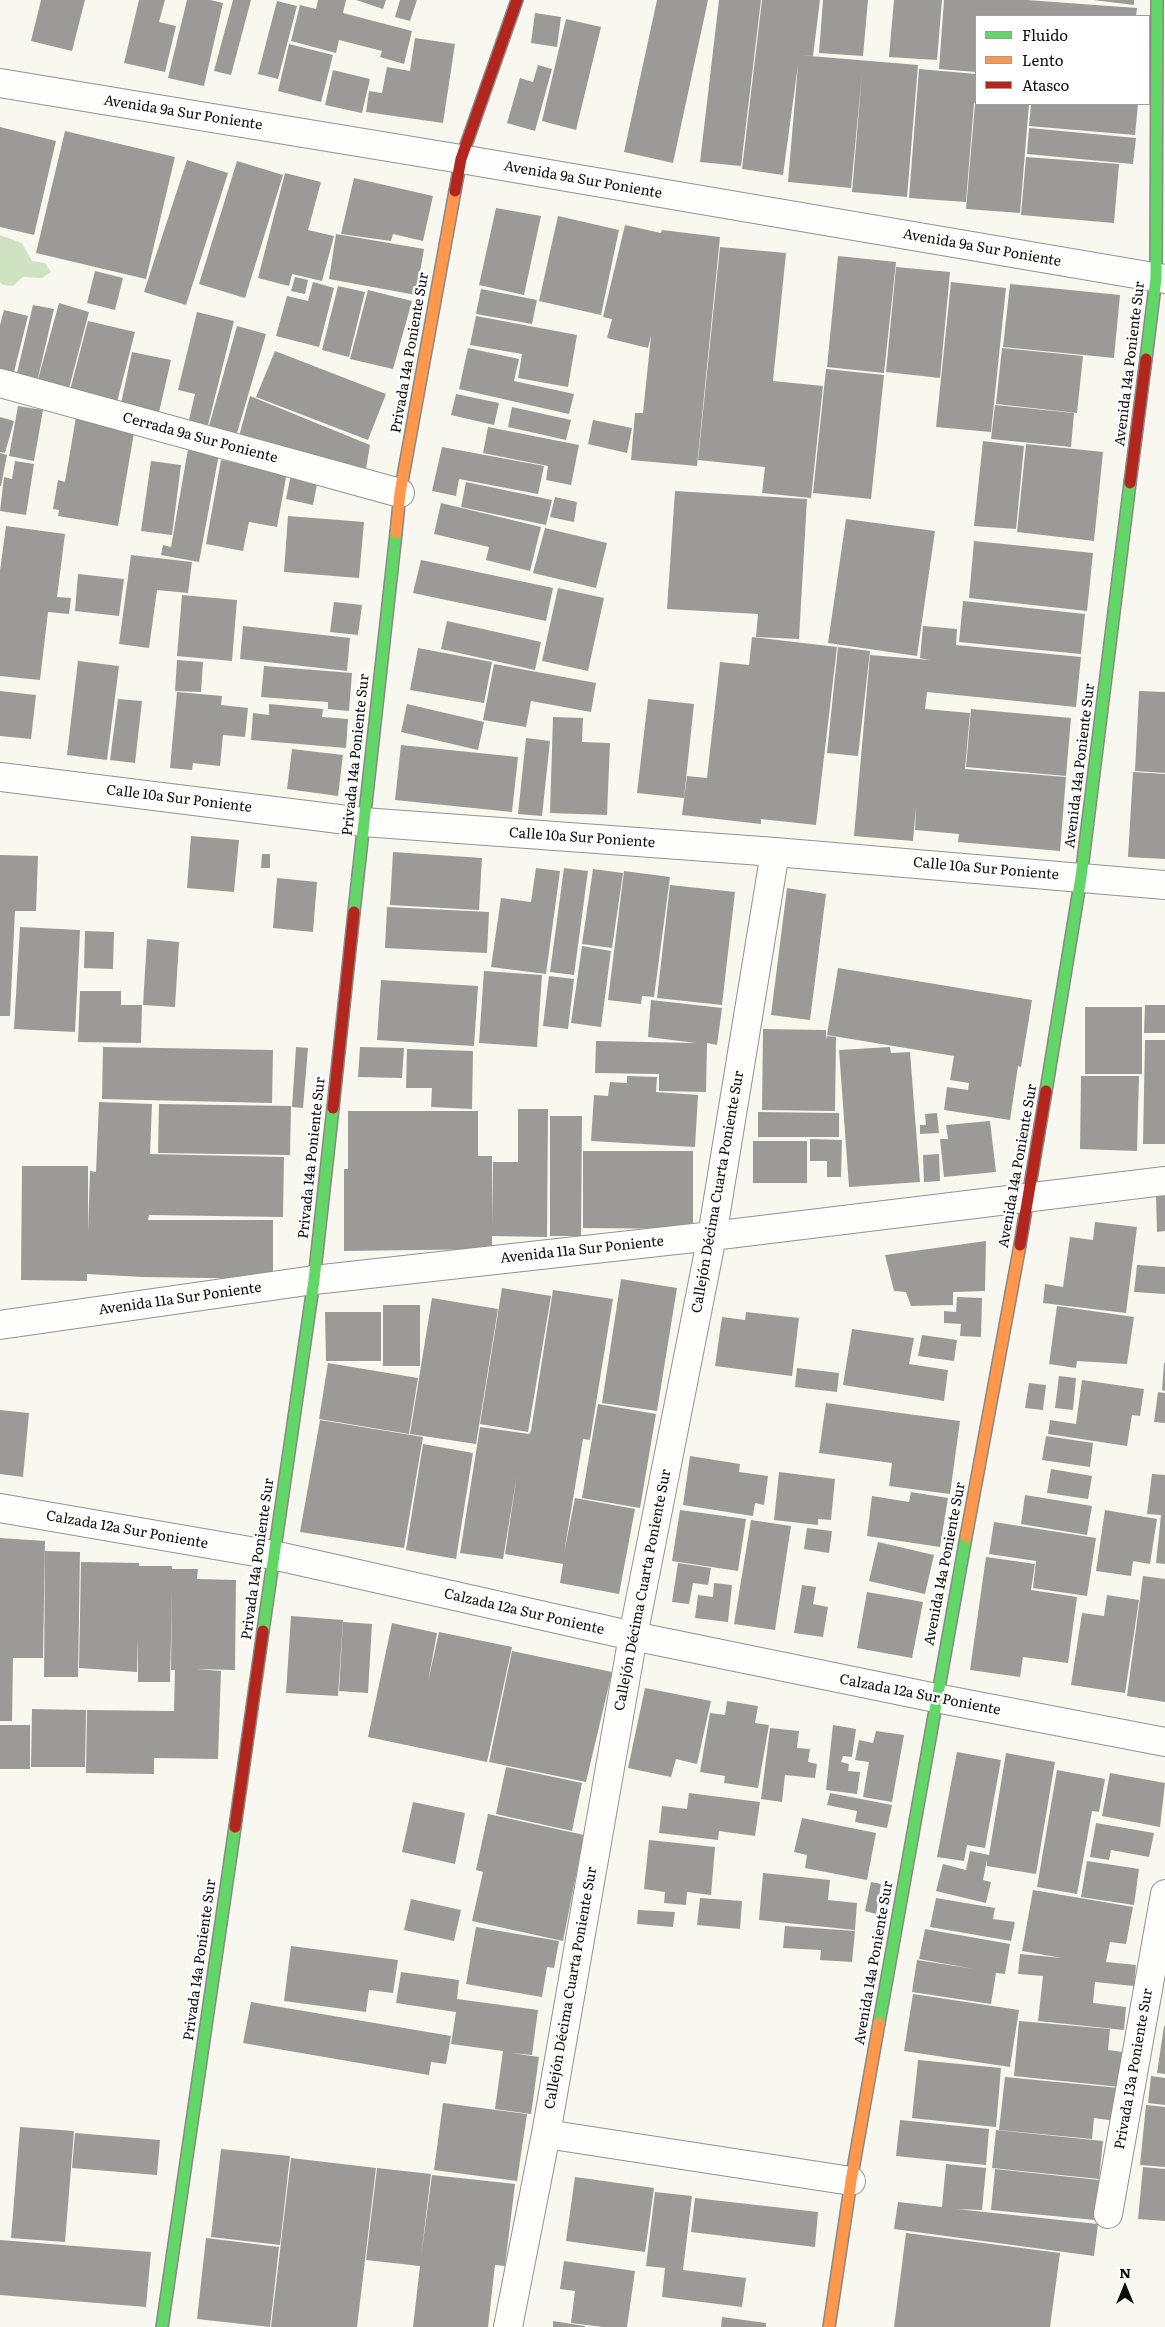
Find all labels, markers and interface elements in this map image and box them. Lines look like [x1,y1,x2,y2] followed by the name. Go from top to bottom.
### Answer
[975,15,1150,105] legend
[1022,23,1068,46] text: Fluido
[1022,48,1063,71] text: Lento
[1022,73,1069,96] text: Atasco
[102,92,264,134] street label: Avenida 9a Sur Poniente
[503,158,663,202] street label: Avenida 9a Sur Poniente
[902,226,1062,270] street label: Avenida 9a Sur Poniente
[388,271,432,435] street label: Privada 14a Poniente Sur
[1112,281,1148,447] street label: Avenida 14a Poniente Sur
[121,409,279,467] street label: Cerrada 9a Sur Poniente
[339,673,373,837] street label: Privada 14a Poniente Sur
[1062,683,1098,849] street label: Avenida 14a Poniente Sur
[105,782,253,816] street label: Calle 10a Sur Poniente
[508,825,656,851] street label: Calle 10a Sur Poniente
[912,854,1060,884] street label: Calle 10a Sur Poniente
[688,1069,748,1315] street label: Callejón Décima Cuarta Poniente Sur
[295,1076,329,1240] street label: Privada 14a Poniente Sur
[995,1083,1041,1249] street label: Avenida 14a Poniente Sur
[499,1233,665,1267] street label: Avenida 11a Sur Poniente
[97,1279,263,1319] street label: Avenida 11a Sur Poniente
[611,1468,675,1712] street label: Callejón Décima Cuarta Poniente Sur
[238,1477,278,1641] street label: Privada 14a Poniente Sur
[921,1481,969,1647] street label: Avenida 14a Poniente Sur
[45,1507,209,1553] street label: Calzada 12a Sur Poniente
[442,1585,606,1639] street label: Calzada 12a Sur Poniente
[838,1671,1002,1719] street label: Calzada 12a Sur Poniente
[541,1865,601,2111] street label: Callejón Décima Cuarta Poniente Sur
[180,1878,220,2042] street label: Privada 14a Poniente Sur
[851,1880,897,2046] street label: Avenida 14a Poniente Sur
[1112,1987,1156,2151] street label: Privada 13a Poniente Sur
[1100,2262,1150,2312] north arrow
[1119,2262,1131,2282] text: N

